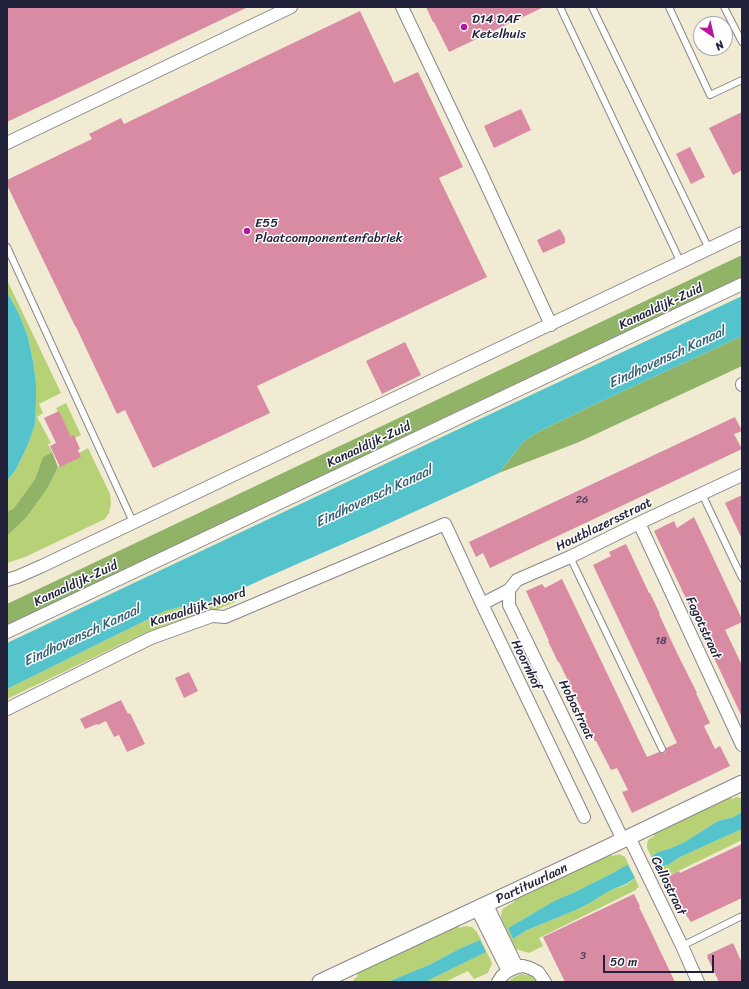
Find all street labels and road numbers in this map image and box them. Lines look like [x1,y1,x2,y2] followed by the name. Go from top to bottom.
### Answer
[617,281,705,333] street label: Kanaaldijk-Zuid
[325,419,413,471] street label: Kanaaldijk-Zuid
[553,495,655,555] street label: Houtblazersstraat
[32,558,120,610] street label: Kanaaldijk-Zuid
[148,585,248,631] street label: Kanaaldijk-Noord
[682,594,724,662] street label: Fagotstraat
[507,637,545,693] street label: Hoornhof
[555,677,597,743] street label: Hobostraat
[647,854,689,918] street label: Cellostraat
[494,861,570,907] street label: Partituurlaan

